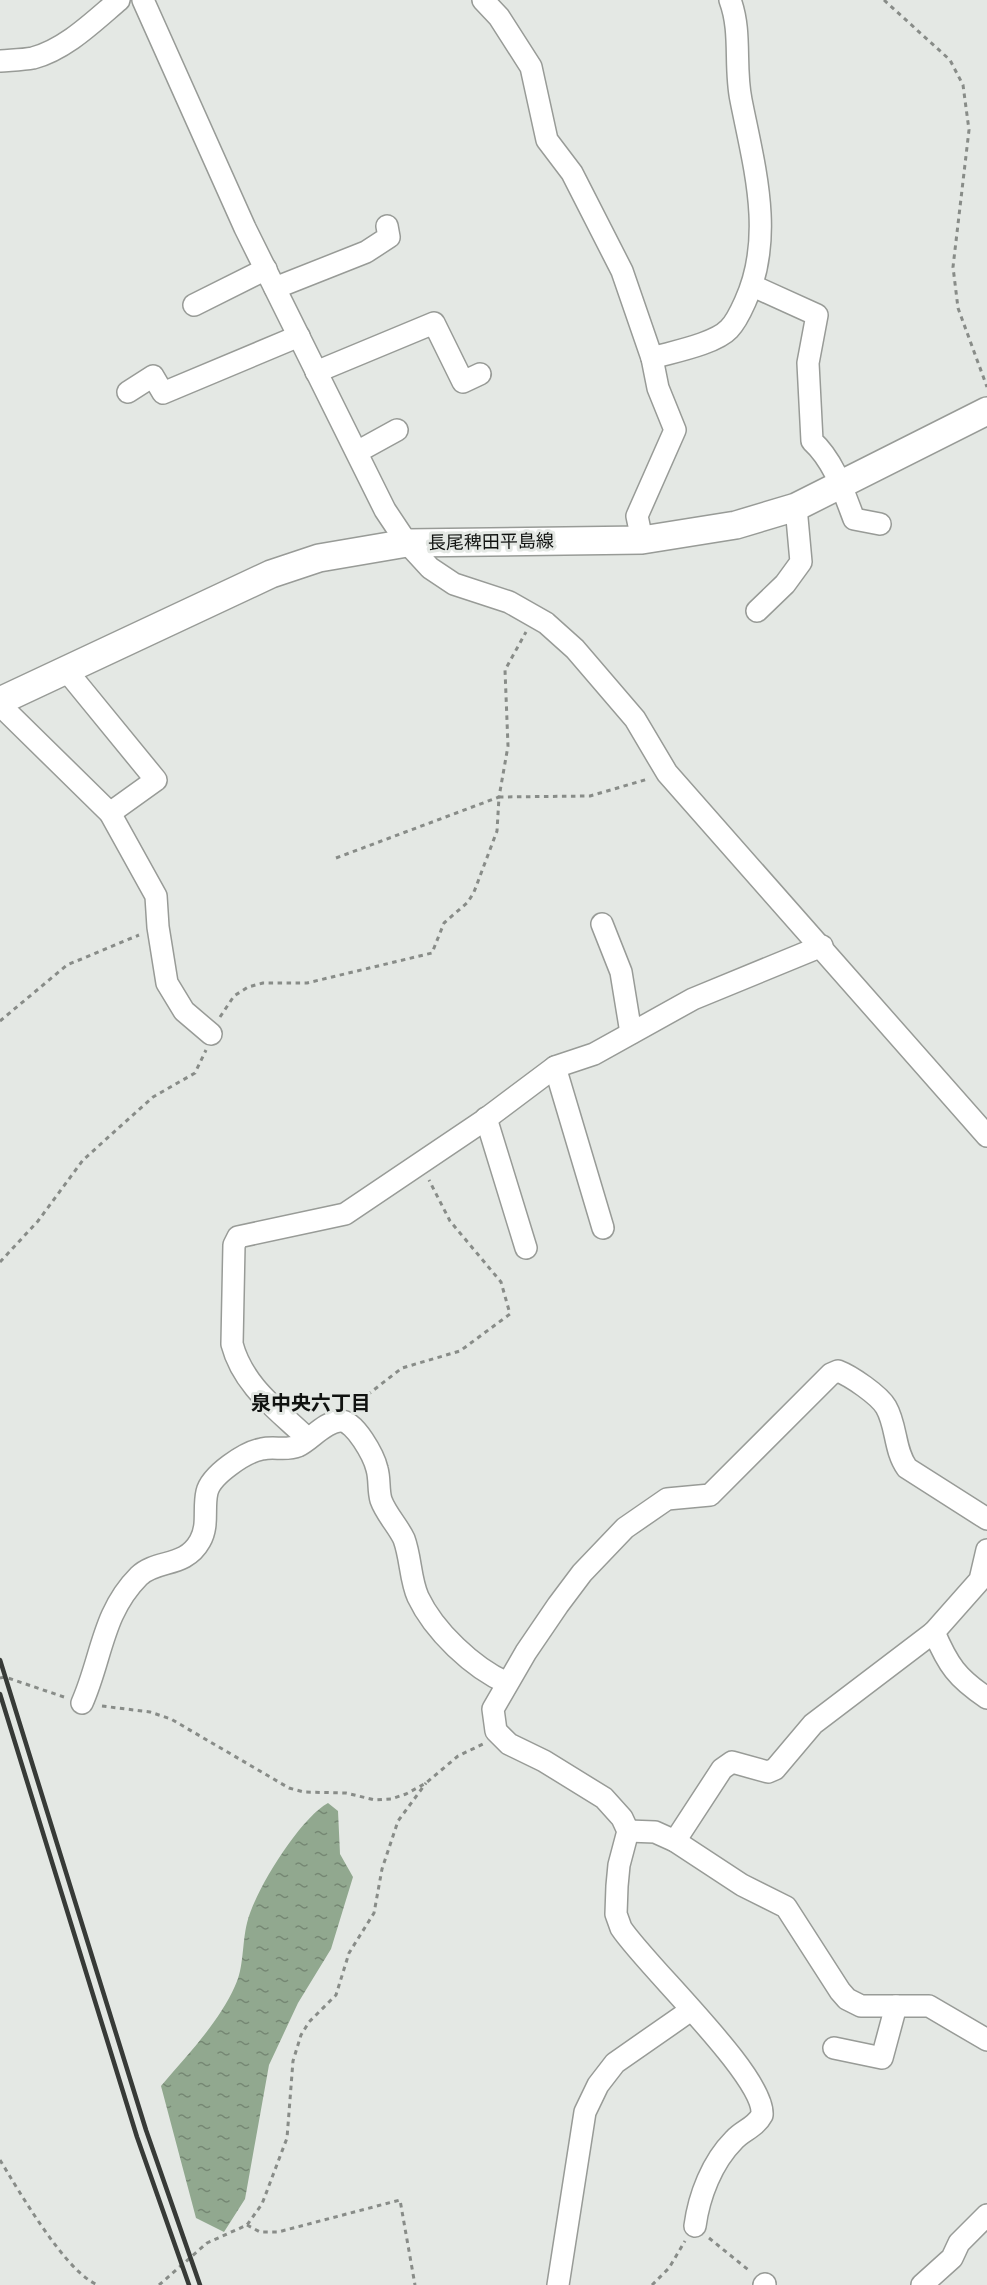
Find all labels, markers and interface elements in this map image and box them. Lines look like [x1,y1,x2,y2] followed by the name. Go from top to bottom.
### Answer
[428,529,554,553] street label: 長尾稗田平島線
[251,1390,371,1414] district label: 泉中央六丁目

